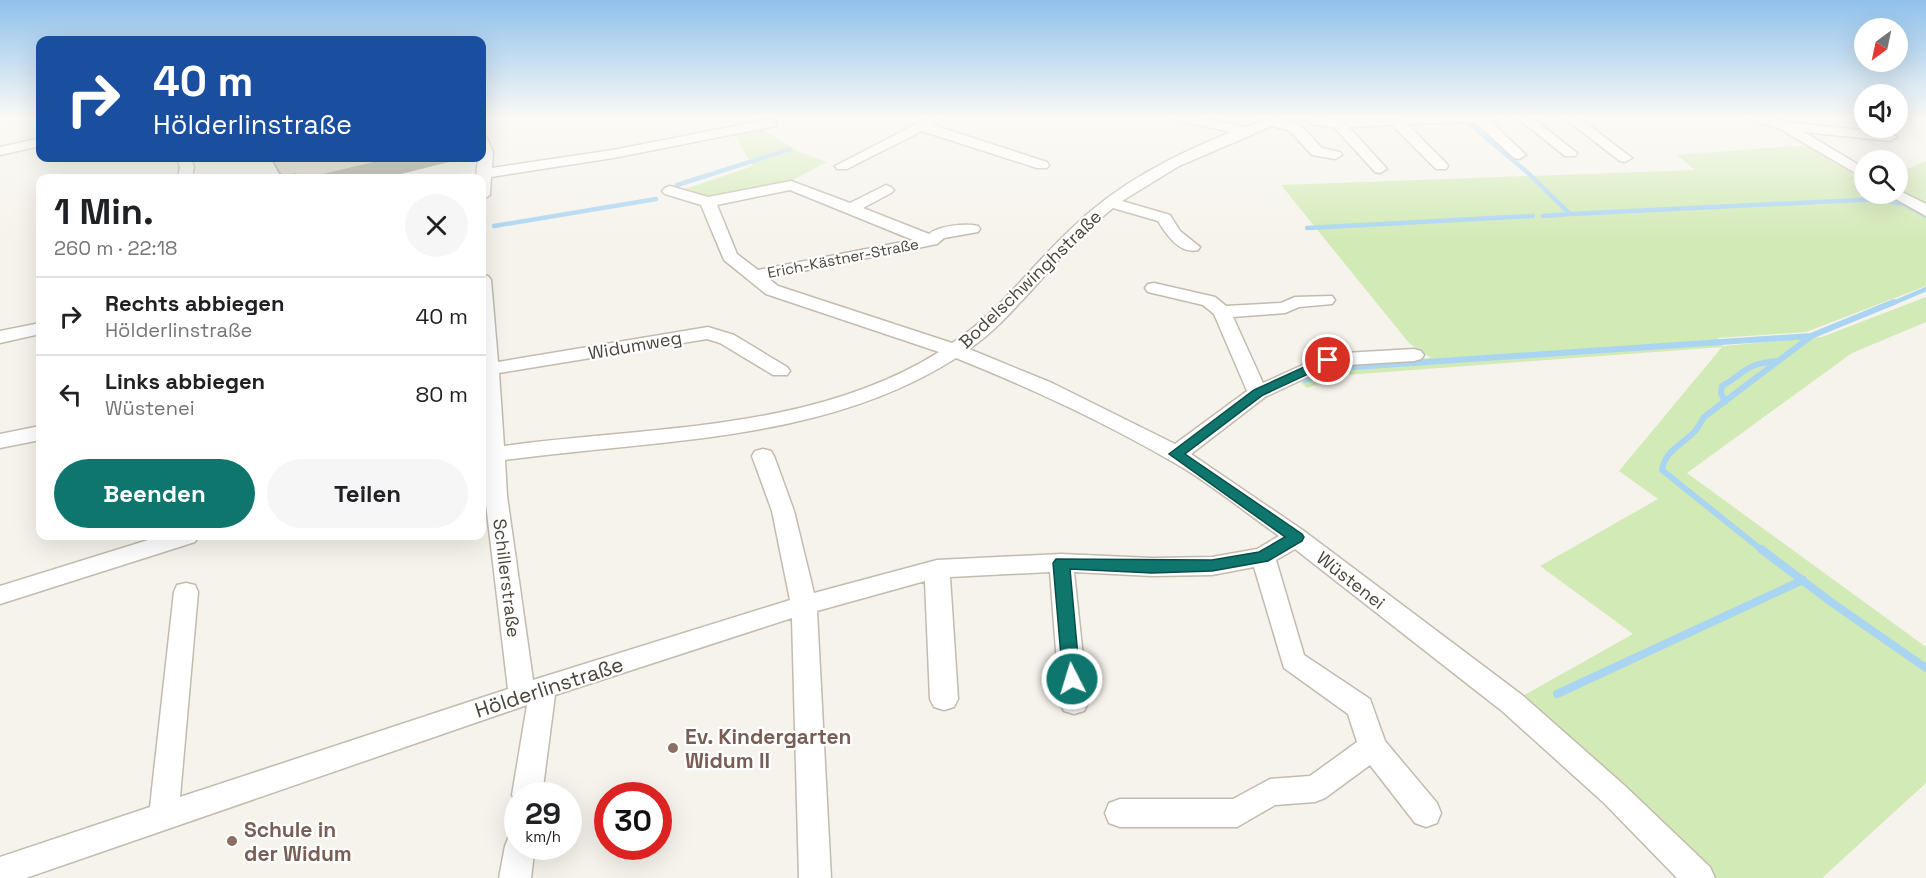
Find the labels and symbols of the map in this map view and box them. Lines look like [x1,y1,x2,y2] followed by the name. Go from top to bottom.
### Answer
[1854,18,1908,72] north arrow
[954,205,1106,353] street label: Bodelschwinghstraße
[766,234,920,282] street label: Erich-Kästner-Straße
[586,325,684,365] street label: Widumweg
[1302,334,1353,385] pin
[488,517,526,639] street label: Schillerstraße
[1312,546,1390,614] street label: Wüstenei
[1040,647,1104,711] position arrow
[471,650,627,724] street label: Hölderlinstraße
[685,723,852,774] place label: Ev. Kindergarten Widum II
[666,741,680,755] marker: Ev. Kindergarten Widum II
[594,782,672,860] speed limit sign: 30
[244,816,352,867] place label: Schule in der Widum
[225,834,239,848] marker: Schule in der Widum

